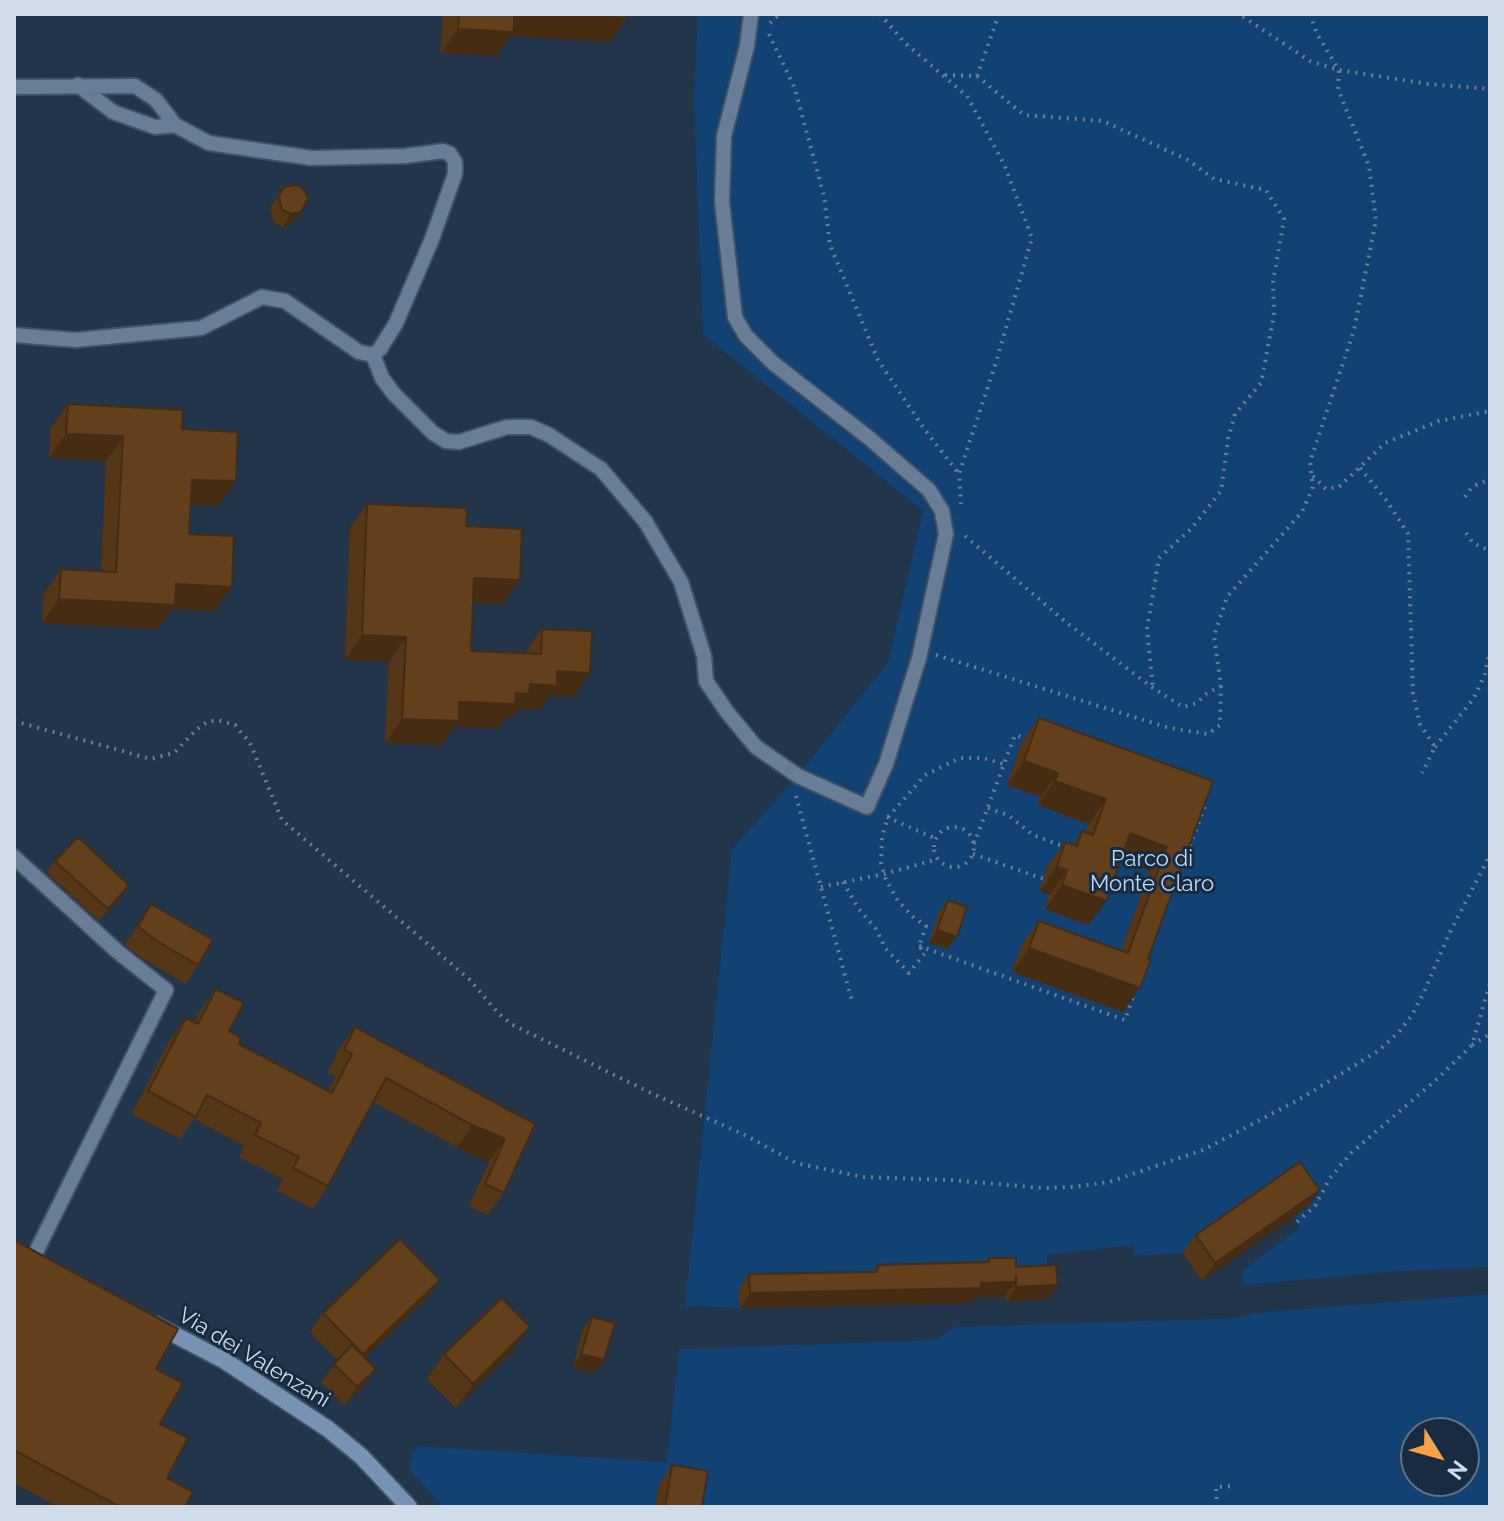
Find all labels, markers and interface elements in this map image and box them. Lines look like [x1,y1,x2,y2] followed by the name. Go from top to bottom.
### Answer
[1090,846,1214,898] park label: Parco di Monte Claro
[173,1302,335,1414] street label: Via dei Valenzani
[1400,1417,1480,1497] north arrow
[1442,1456,1473,1485] text: N

